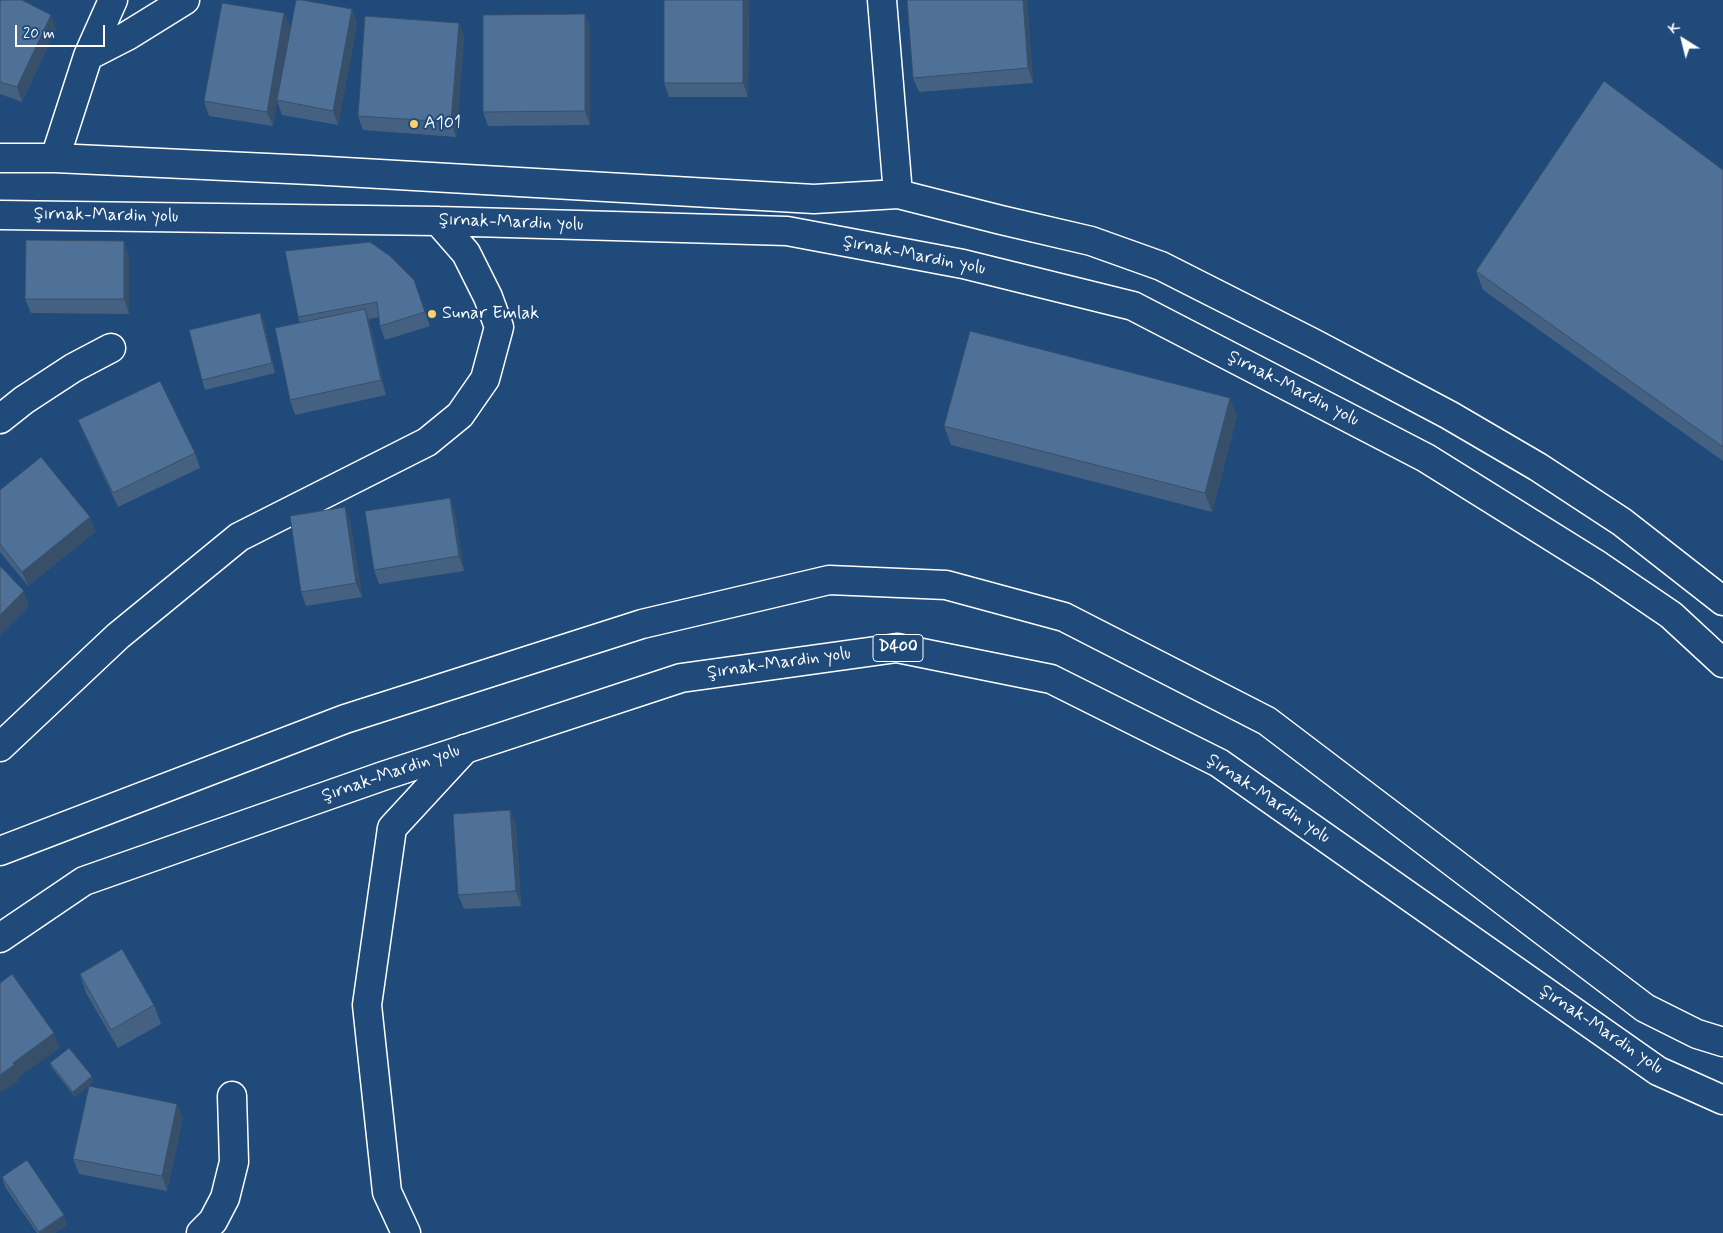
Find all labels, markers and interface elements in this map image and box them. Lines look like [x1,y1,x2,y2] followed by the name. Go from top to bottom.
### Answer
[18,15,108,47] scale bar
[1658,15,1708,65] north arrow
[1665,18,1683,38] text: K
[23,24,55,44] text: 20 m
[424,113,461,135] place label: A101
[408,118,420,130] marker: A101
[33,204,179,228] street label: Şırnak-Mardin yolu
[438,210,584,236] street label: Şırnak-Mardin yolu
[841,232,987,280] street label: Şırnak-Mardin yolu
[442,303,539,325] place label: Sunar Emlak
[426,308,438,320] marker: Sunar Emlak
[1224,346,1362,432] street label: Şırnak-Mardin yolu
[873,634,923,661] road number: D400
[706,643,852,685] street label: Şırnak-Mardin yolu
[319,740,463,808] street label: Şırnak-Mardin yolu
[1202,750,1334,848] street label: Şırnak-Mardin yolu
[1535,981,1667,1079] street label: Şırnak-Mardin yolu

